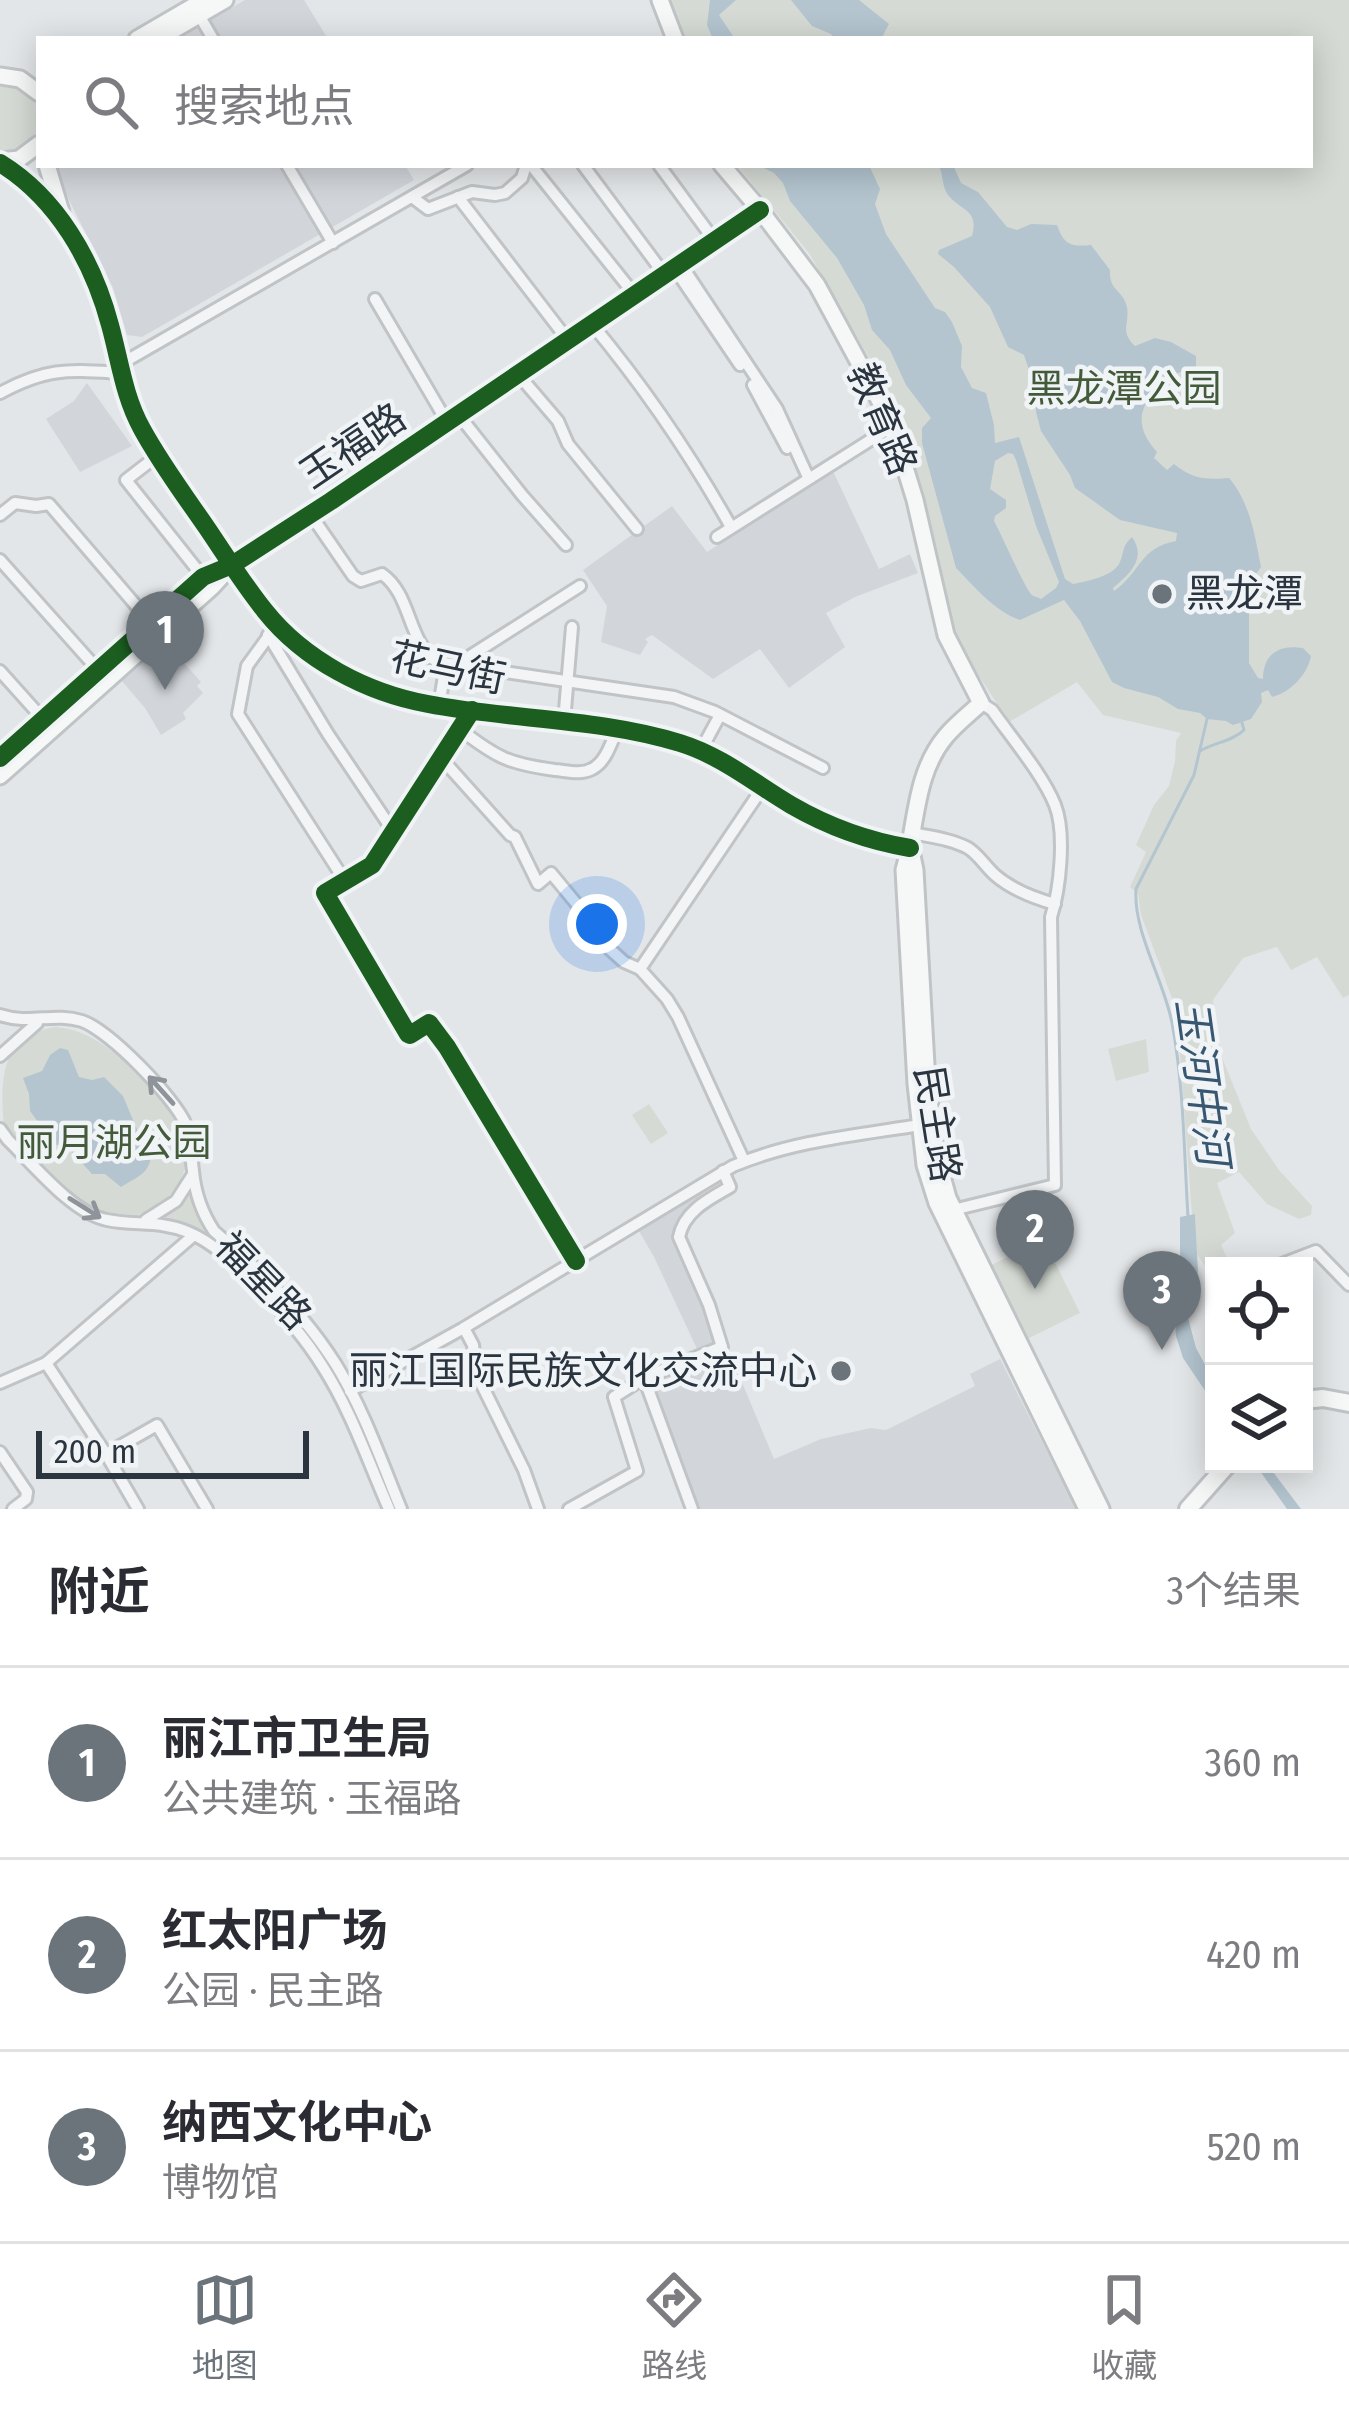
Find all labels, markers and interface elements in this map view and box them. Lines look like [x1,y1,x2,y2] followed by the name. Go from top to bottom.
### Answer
[36,36,1313,168] search box
[78,69,144,135] icon: search
[174,80,354,134] text: 搜索地点
[838,356,926,482] street label: 教育路
[1026,366,1222,412] park label: 黑龙潭公园
[292,394,414,498] street label: 玉福路
[1186,571,1303,617] place label: 黑龙潭
[1149,581,1175,607] marker: 黑龙潭
[126,591,204,690] pin: 1
[386,633,510,703] street label: 花马街
[567,894,627,954] your location
[1166,995,1239,1176] water label: 玉河中河
[905,1063,969,1185] street label: 民主路
[148,1075,175,1105] one-way arrow
[16,1120,212,1166] park label: 丽月湖公园
[996,1190,1074,1289] pin: 2
[68,1196,102,1220] one-way arrow
[206,1223,320,1339] street label: 福星路
[1123,1251,1201,1350] pin: 3
[1205,1257,1313,1473] map controls
[1205,1257,1313,1365] button: locate
[349,1348,817,1394] place label: 丽江国际民族文化交流中心
[828,1358,854,1384] marker: 丽江国际民族文化交流中心
[1205,1365,1313,1473] button: layers
[36,1425,309,1478] scale bar
[54,1432,136,1472] text: 200 m
[48,1561,150,1623] text: 附近
[1166,1568,1301,1614] text: 3个结果
[162,1712,432,1766] text: 丽江市卫生局
[79,1740,95,1786] text: 1
[1205,1740,1301,1786] text: 360 m
[162,1776,462,1822] text: 公共建筑 · 玉福路
[162,1904,387,1958] text: 红太阳广场
[78,1932,96,1978] text: 2
[1206,1932,1301,1978] text: 420 m
[162,1968,384,2014] text: 公园 · 民主路
[162,2096,432,2150] text: 纳西文化中心
[78,2124,96,2170] text: 3
[1207,2124,1301,2170] text: 520 m
[162,2160,279,2206] text: 博物馆
[192,2267,258,2387] tab: 地图
[641,2267,707,2387] tab: 路线
[1091,2267,1157,2387] tab: 收藏

